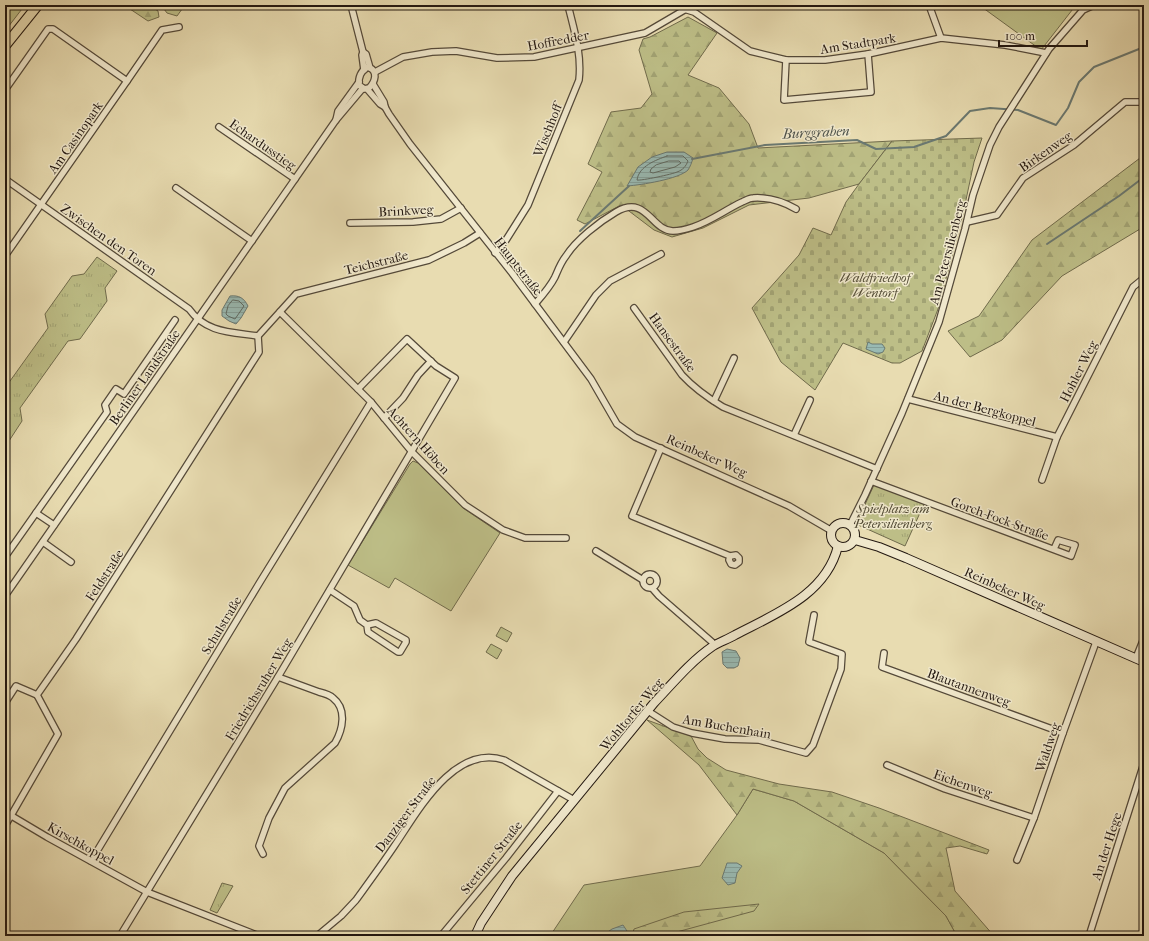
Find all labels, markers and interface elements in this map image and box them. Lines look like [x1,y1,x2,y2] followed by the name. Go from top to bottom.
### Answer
[999,22,1087,48] scale bar
[526,27,591,54] street label: Hoffredder
[1005,29,1035,43] text: 100 m
[818,30,897,57] street label: Am Stadtpark
[44,98,106,177] street label: Am Casinopark
[530,98,566,160] street label: Wischhoff
[226,116,300,174] street label: Echardusstieg
[781,122,850,143] water label: Burggraben
[1016,127,1075,175] street label: Birkenweg
[926,197,969,307] street label: Am Petersilienberg
[58,201,160,278] street label: Zwischen den Toren
[378,202,435,219] street label: Brinkweg
[491,234,546,299] street label: Hauptstraße
[343,247,410,278] street label: Teichstraße
[840,270,913,300] park label: Waldfriedhof Wentorf
[646,310,699,375] street label: Hansestraße
[106,326,183,428] street label: Berliner Landstraße
[1056,337,1101,405] street label: Hohler Weg
[931,387,1038,429] street label: An der Bergkoppel
[384,403,453,478] street label: Achtern Höben
[664,431,750,480] street label: Reinbeker Weg
[949,494,1051,543] street label: Gorch-Fock-Straße
[853,501,933,531] park label: Spielplatz am Petersilienberg
[82,546,127,604] street label: Feldstraße
[962,564,1048,613] street label: Reinbeker Weg
[198,593,245,657] street label: Schulstraße
[222,634,296,743] street label: Friedrichsruher Weg
[925,665,1014,710] street label: Blautannenweg
[596,674,667,754] street label: Wohltorfer Weg
[681,711,773,742] street label: Am Buchenhain
[1032,720,1063,775] street label: Waldweg
[931,766,995,801] street label: Eichenweg
[372,773,439,855] street label: Danziger Straße
[1088,810,1125,883] street label: An der Hege
[457,817,526,897] street label: Stettiner Straße
[45,819,117,868] street label: Kirschkoppel

